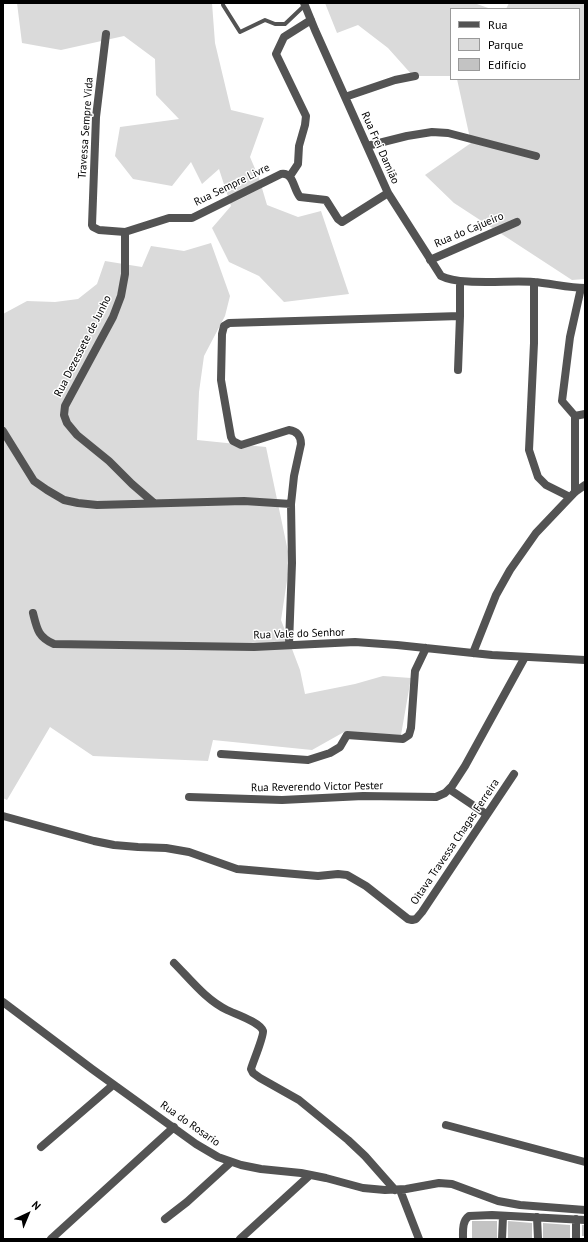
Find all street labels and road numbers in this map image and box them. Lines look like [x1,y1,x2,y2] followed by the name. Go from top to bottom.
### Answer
[76,77,96,179] street label: Travessa Sempre Vida
[358,110,402,186] street label: Rua Frei Damião
[192,161,272,209] street label: Rua Sempre Livre
[432,209,506,251] street label: Rua do Cajueiro
[52,293,114,399] street label: Rua Dezessete de Junho
[253,626,345,642] street label: Rua Vale do Senhor
[408,777,502,907] street label: Oitava Travessa Chagas Ferreira
[251,779,383,795] street label: Rua Reverendo Victor Pester
[158,1098,222,1150] street label: Rua do Rosario

